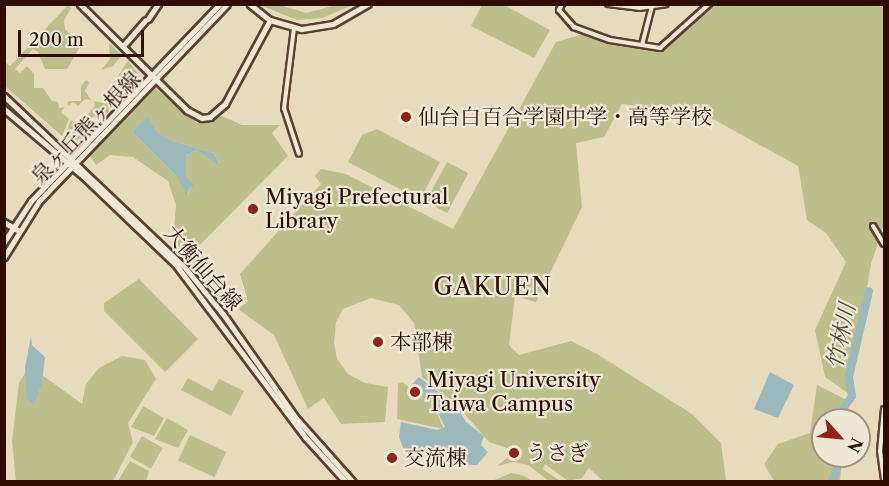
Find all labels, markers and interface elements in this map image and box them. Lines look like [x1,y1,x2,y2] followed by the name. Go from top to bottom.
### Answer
[21,18,147,56] scale bar
[29,29,84,51] text: 200 m
[26,66,146,190] street label: 泉ヶ丘熊ヶ根線
[418,104,712,130] place label: 仙台白百合学園中学・高等学校
[399,110,413,124] marker: 仙台白百合学園中学・高等学校
[265,184,448,234] place label: Miyagi Prefectural Library
[246,202,260,216] marker: Miyagi Prefectural Library
[159,220,247,316] street label: 大衡仙台線
[433,273,553,301] district label: GAKUEN
[821,301,861,371] water label: 竹林川
[390,329,453,355] place label: 本部棟
[371,335,385,349] marker: 本部棟
[427,367,601,417] place label: Miyagi University Taiwa Campus
[408,385,422,399] marker: Miyagi University Taiwa Campus
[811,408,871,468] north arrow
[843,435,867,456] text: N
[526,440,589,466] place label: うさぎ
[404,445,467,471] place label: 交流棟
[507,446,521,460] marker: うさぎ
[385,451,399,465] marker: 交流棟

